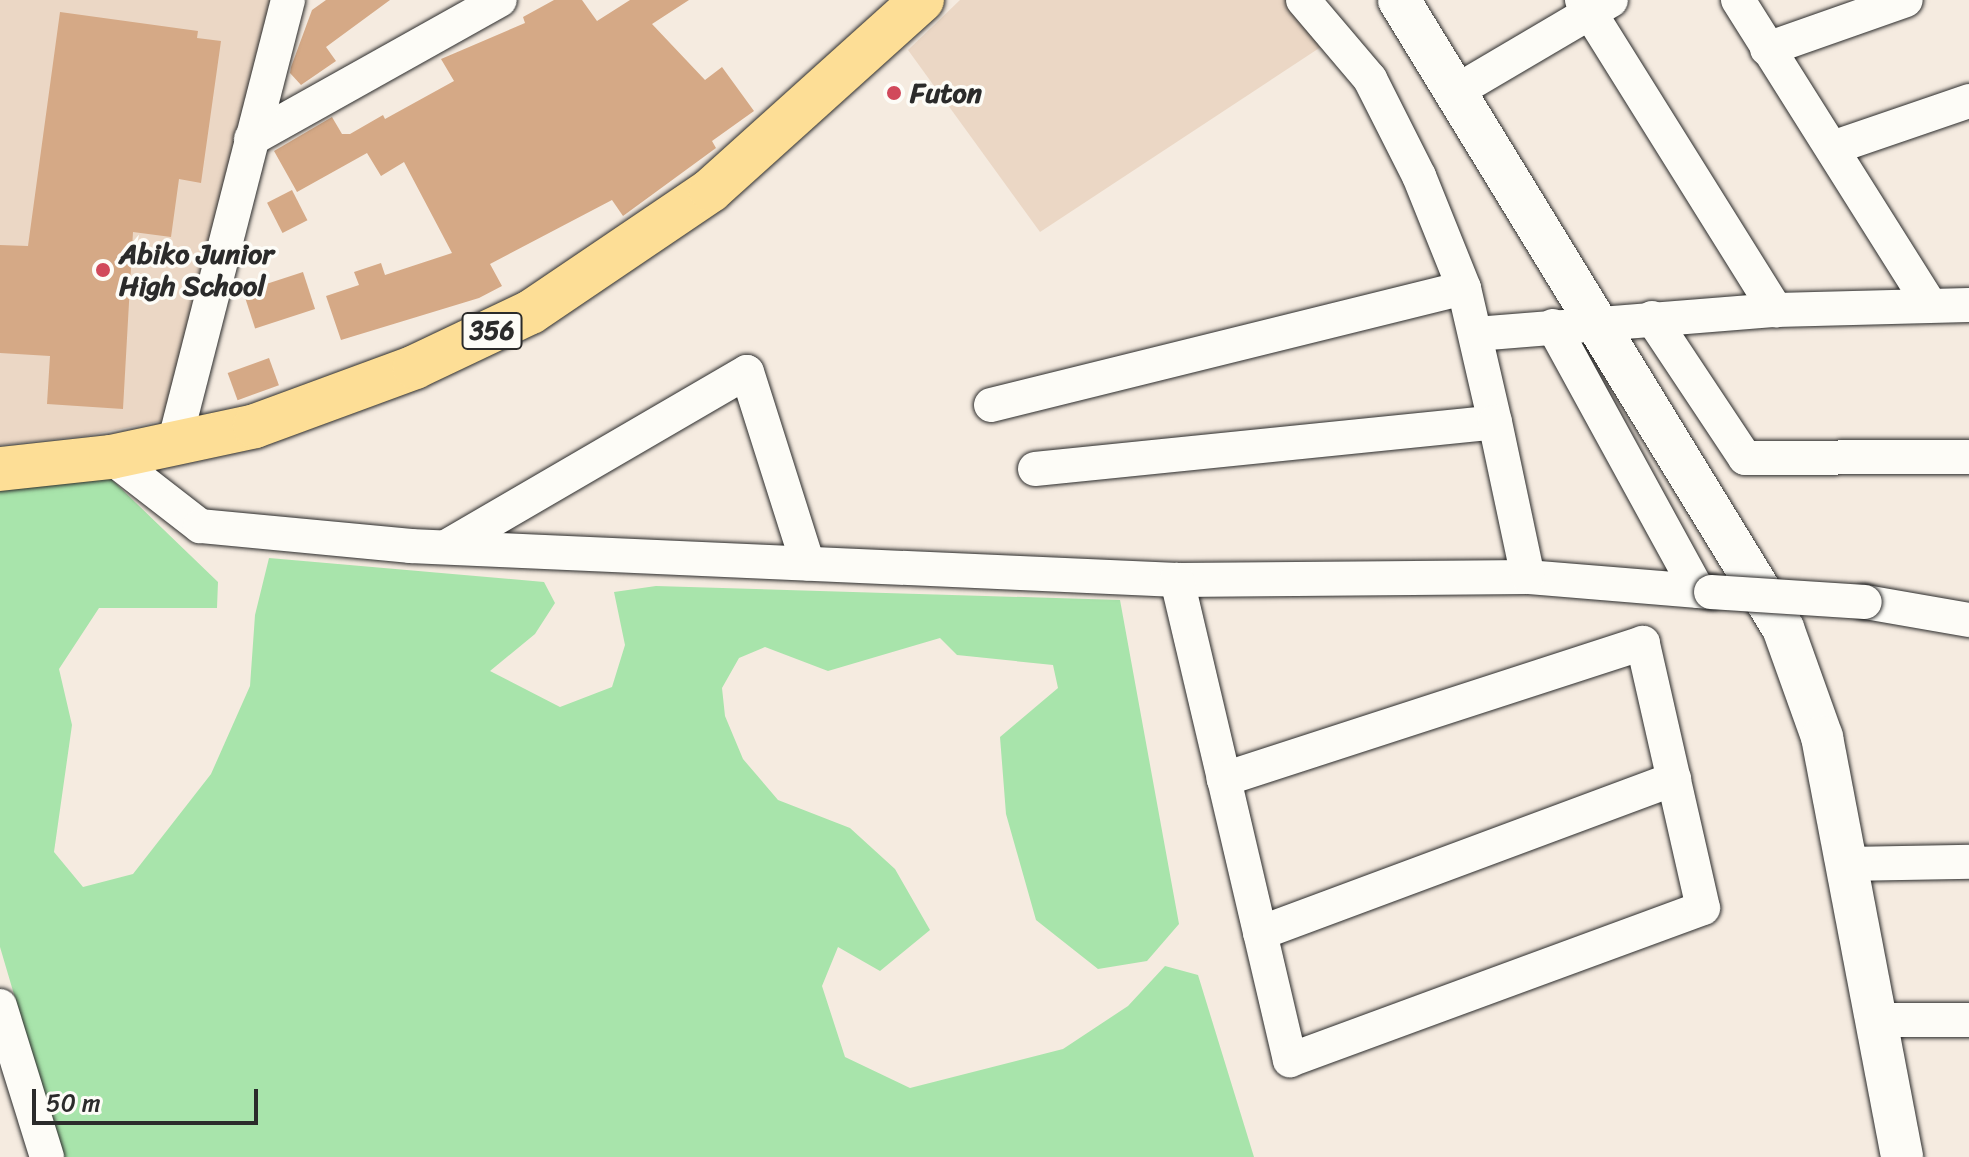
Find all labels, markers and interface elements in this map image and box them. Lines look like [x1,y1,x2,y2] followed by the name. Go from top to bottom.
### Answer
[910,76,982,110] place label: Futon
[885,84,903,102] marker: Futon
[119,237,273,303] place label: Abiko Junior High School
[94,261,112,279] marker: Abiko Junior High School
[460,309,524,353] road number: 356
[36,1073,262,1123] scale bar
[46,1082,101,1124] text: 50 m

